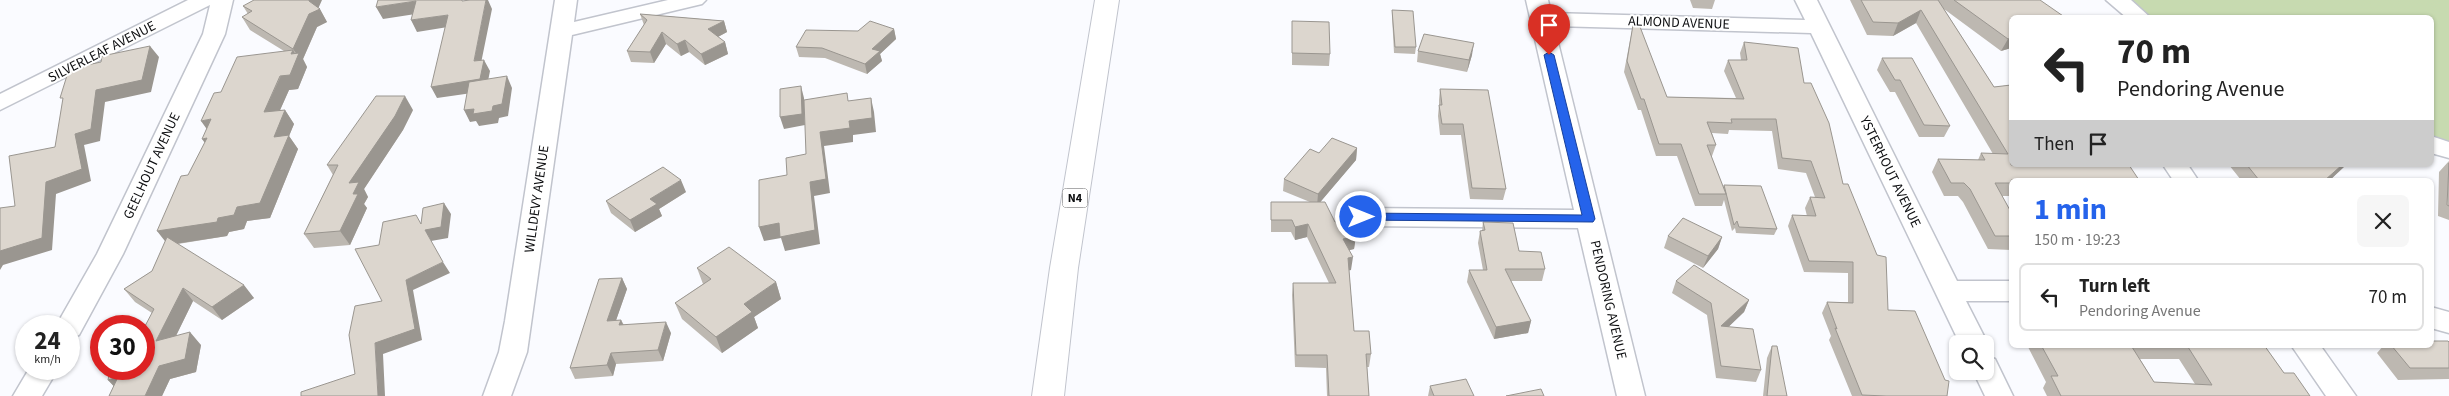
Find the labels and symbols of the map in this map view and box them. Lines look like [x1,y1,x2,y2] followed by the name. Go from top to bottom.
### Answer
[1528,4,1570,55] pin
[1628,11,1730,35] street label: ALMOND AVENUE
[45,16,159,88] street label: SILVERLEAF AVENUE
[119,109,185,223] street label: GEELHOUT AVENUE
[1854,112,1926,231] street label: YSTERHOUT AVENUE
[520,144,554,254] street label: WILLDEVY AVENUE
[1062,188,1088,208] road number: N4
[1334,190,1386,242] position arrow
[1585,238,1631,362] street label: PENDORING AVENUE
[90,315,155,380] speed limit sign: 30

